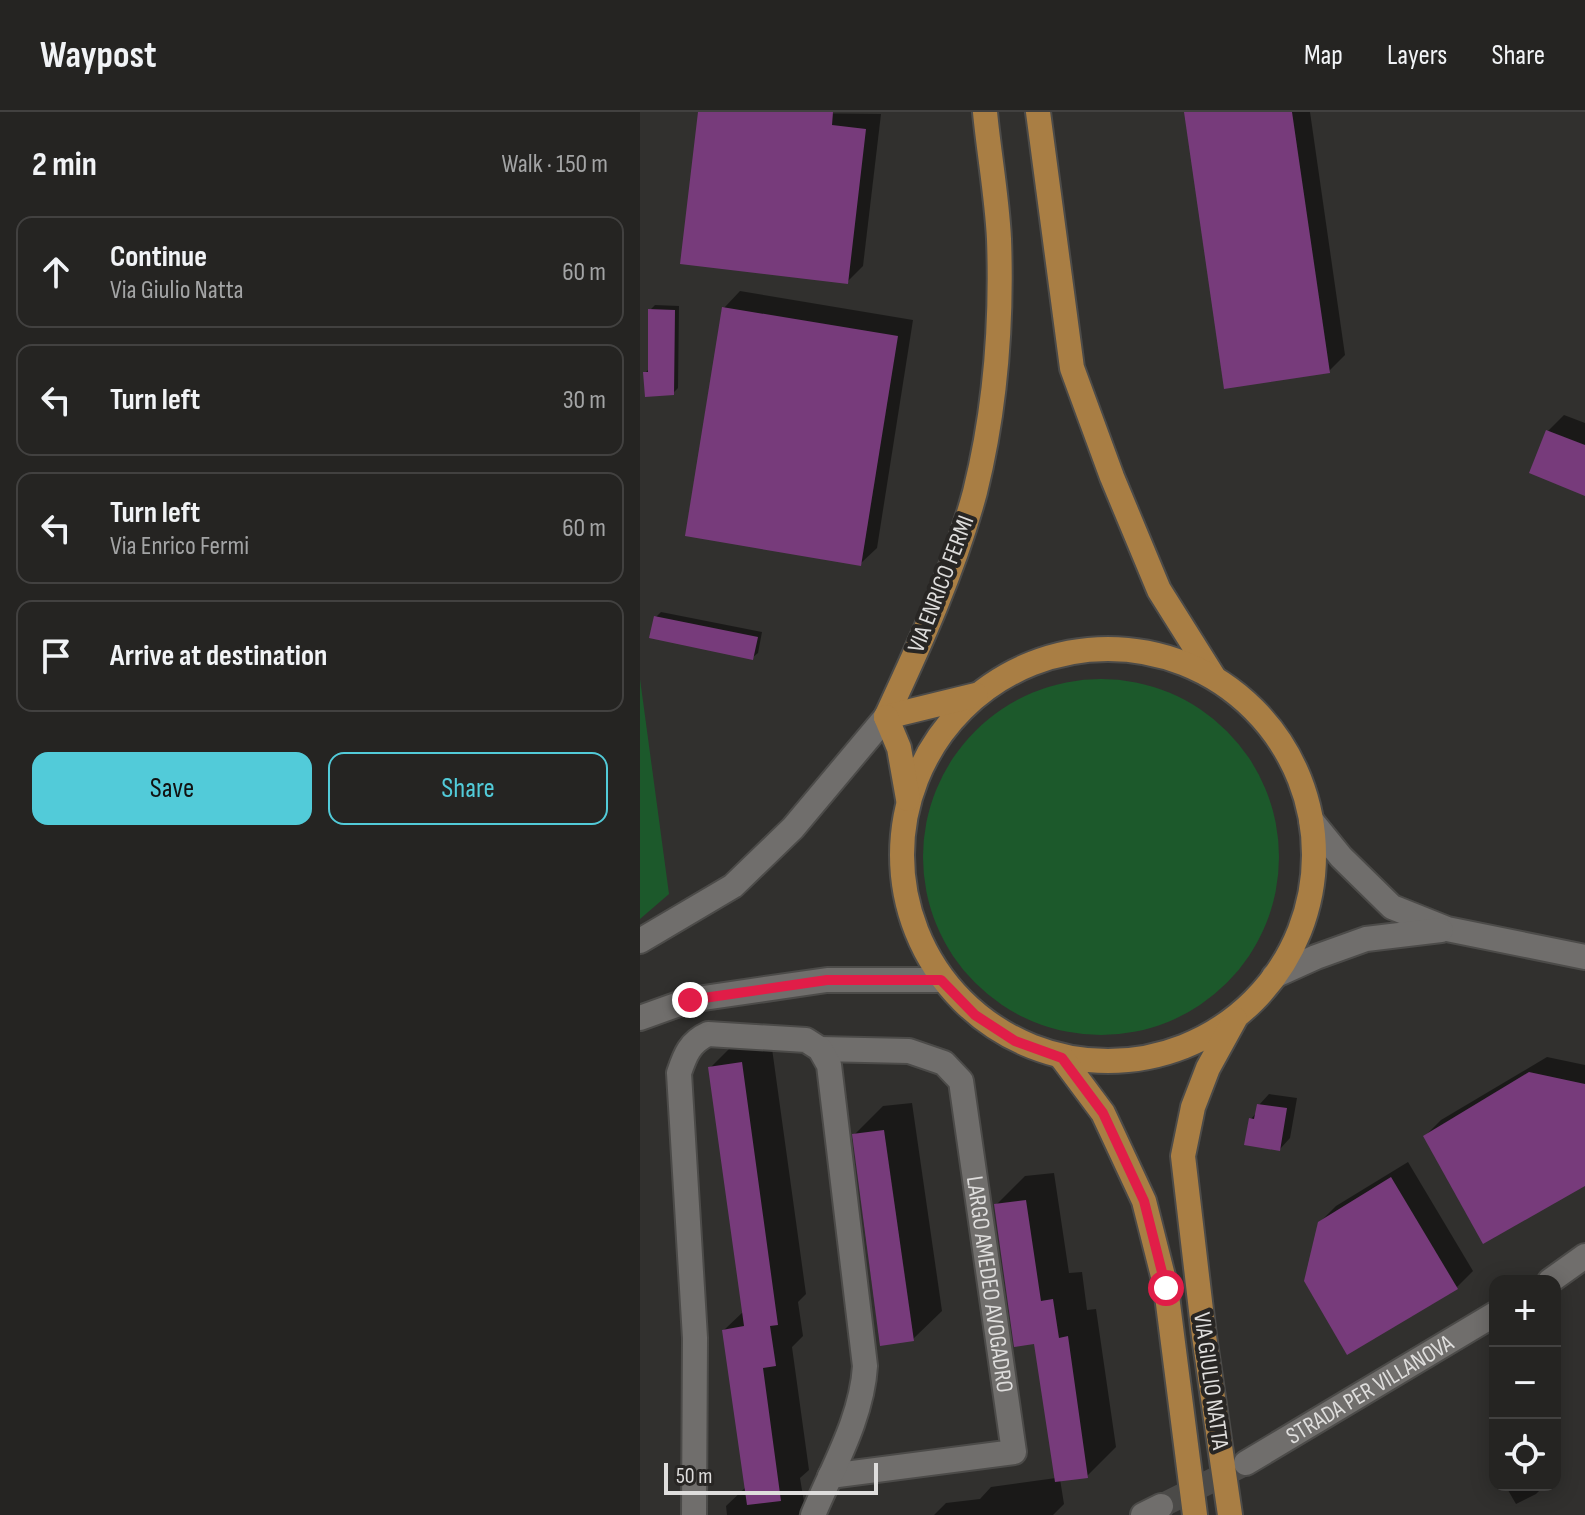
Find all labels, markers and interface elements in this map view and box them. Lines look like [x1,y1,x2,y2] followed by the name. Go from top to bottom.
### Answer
[40,33,157,78] text: Waypost
[1304,39,1343,72] text: Map
[1387,39,1447,72] text: Layers
[1491,39,1545,72] text: Share
[32,144,97,185] text: 2 min
[502,149,608,180] text: Walk · 150 m
[110,239,207,275] text: Continue
[34,250,78,294] icon: ahead
[562,257,606,288] text: 60 m
[110,275,244,306] text: Via Giulio Natta
[34,378,78,422] icon: left
[110,382,200,418] text: Turn left
[563,385,606,416] text: 30 m
[110,495,200,531] text: Turn left
[34,506,78,550] icon: left
[902,511,980,657] street label: VIA ENRICO FERMI
[562,513,606,544] text: 60 m
[110,531,249,562] text: Via Enrico Fermi
[34,634,78,678] icon: arrive
[110,638,327,674] text: Arrive at destination
[32,752,312,825] button: Save
[328,752,608,825] button: Share
[672,982,708,1018] route end
[960,1174,1020,1394] street label: LARGO AMEDEO AVOGADRO
[1148,1270,1184,1306] route start
[1489,1275,1561,1491] map controls
[1489,1275,1561,1347] button: +
[1187,1311,1235,1452] street label: VIA GIULIO NATTA
[1281,1327,1459,1450] street label: STRADA PER VILLANOVA
[1489,1347,1561,1419] button: −
[1489,1419,1561,1491] button: locate
[664,1459,878,1495] scale bar
[676,1463,712,1490] text: 50 m

